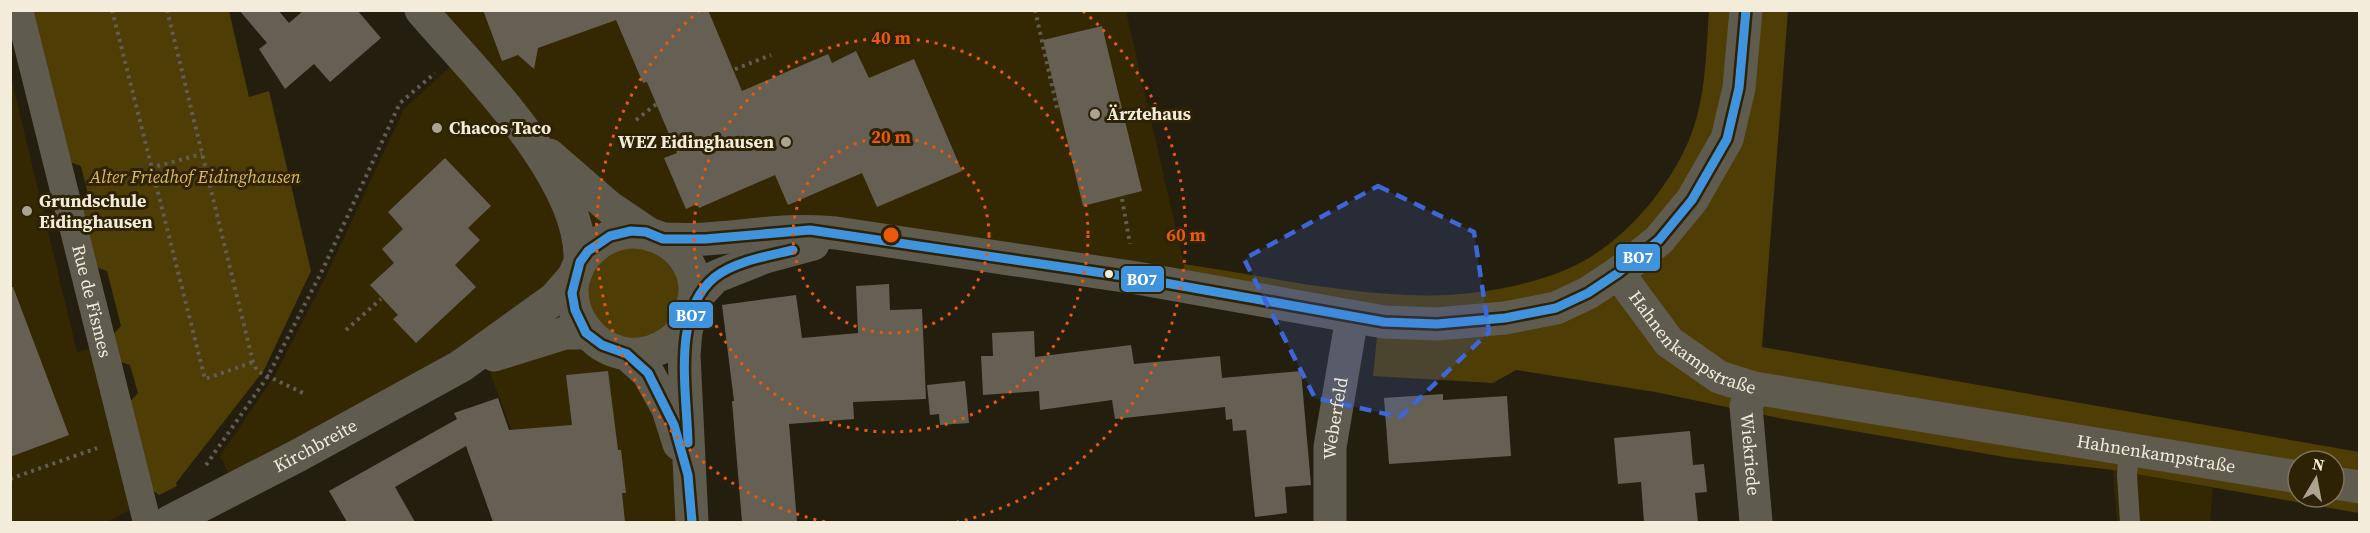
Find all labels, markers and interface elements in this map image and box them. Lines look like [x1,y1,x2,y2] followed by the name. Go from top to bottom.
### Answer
[871,25,911,50] text: 40 m
[1107,101,1191,126] place label: Ärztehaus
[1088,107,1102,121] marker: Ärztehaus
[449,115,551,140] place label: Chacos Taco
[430,121,444,135] marker: Chacos Taco
[871,124,911,149] text: 20 m
[618,129,774,154] place label: WEZ Eidinghausen
[779,135,793,149] marker: WEZ Eidinghausen
[88,164,301,189] park label: Alter Friedhof Eidinghausen
[39,188,153,234] place label: Grundschule Eidinghausen
[20,204,34,218] marker: Grundschule Eidinghausen
[1166,222,1206,247] text: 60 m
[881,225,901,245] centre of rings
[66,242,118,360] street label: Rue de Fismes
[1615,243,1661,272] line badge: BO7
[1623,246,1653,268] text: BO7
[1120,265,1165,293] line badge: BO7
[1103,268,1115,280] unlabelled marker
[1127,268,1157,290] text: BO7
[1623,285,1759,400] street label: Hahnenkampstraße
[668,301,714,329] line badge: BO7
[676,304,706,326] text: BO7
[1317,375,1354,459] street label: Weberfeld
[1735,412,1767,496] street label: Wiekriede
[269,413,361,478] street label: Kirchbreite
[2075,428,2237,479] street label: Hahnenkampstraße
[2286,449,2346,509] north arrow
[2311,452,2327,476] text: N

